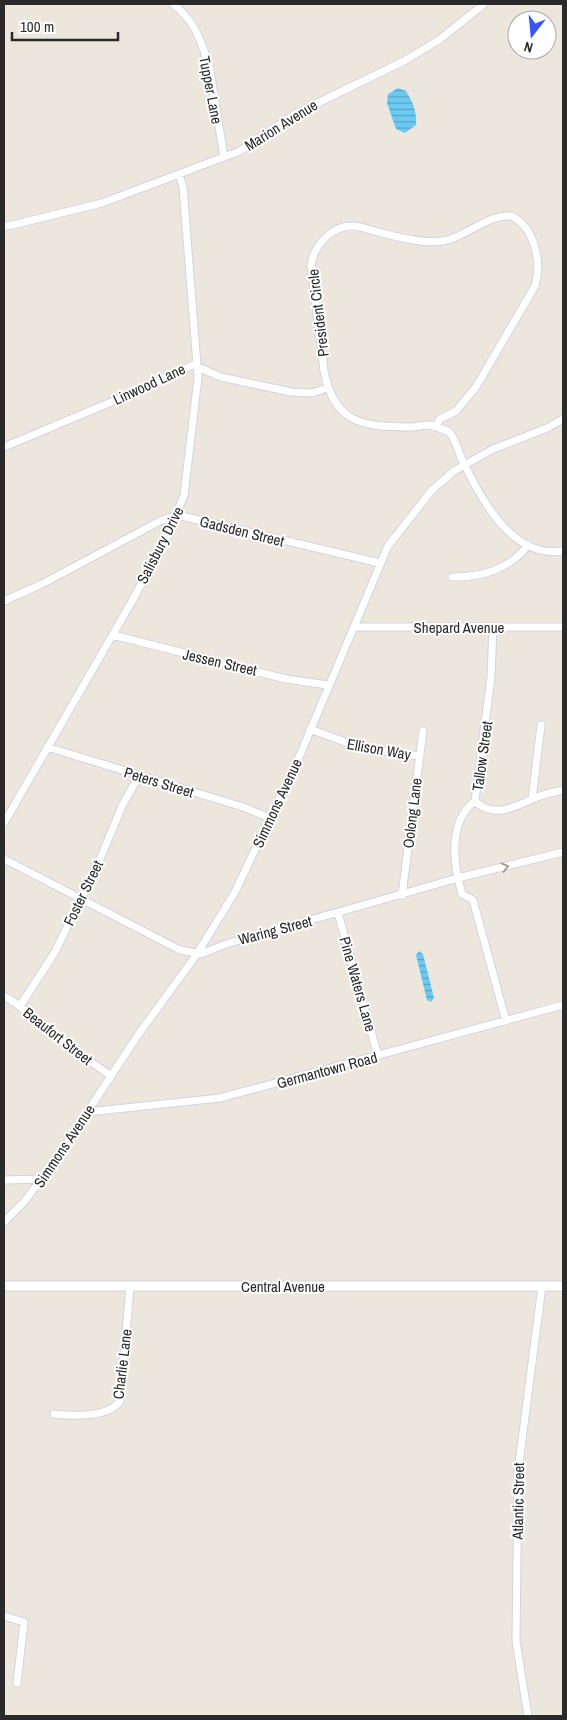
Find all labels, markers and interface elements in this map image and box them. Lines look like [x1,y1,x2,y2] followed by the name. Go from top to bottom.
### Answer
[12,10,119,42] scale bar
[507,10,557,60] north arrow
[20,16,54,37] text: 100 m
[522,38,535,57] text: N
[194,54,228,126] street label: Tupper Lane
[240,94,322,156] street label: Marion Avenue
[302,268,334,358] street label: President Circle
[110,358,189,410] street label: Linwood Lane
[132,503,189,587] street label: Salisbury Drive
[198,510,287,552] street label: Gadsden Street
[414,617,505,638] street label: Shepard Avenue
[181,643,260,681] street label: Jessen Street
[467,719,497,792] street label: Tallow Street
[345,733,413,765] street label: Ellison Way
[247,755,307,851] street label: Simmons Avenue
[122,761,197,803] street label: Peters Street
[397,777,427,849] street label: Oolong Lane
[58,856,108,929] street label: Foster Street
[500,862,508,872] one-way arrow
[236,910,315,950] street label: Waring Street
[334,934,382,1034] street label: Pine Waters Lane
[19,1002,98,1070] street label: Beaufort Street
[274,1046,380,1094] street label: Germantown Road
[28,1100,100,1192] street label: Simmons Avenue
[241,1276,325,1297] street label: Central Avenue
[107,1328,137,1400] street label: Charlie Lane
[507,1462,529,1541] street label: Atlantic Street

